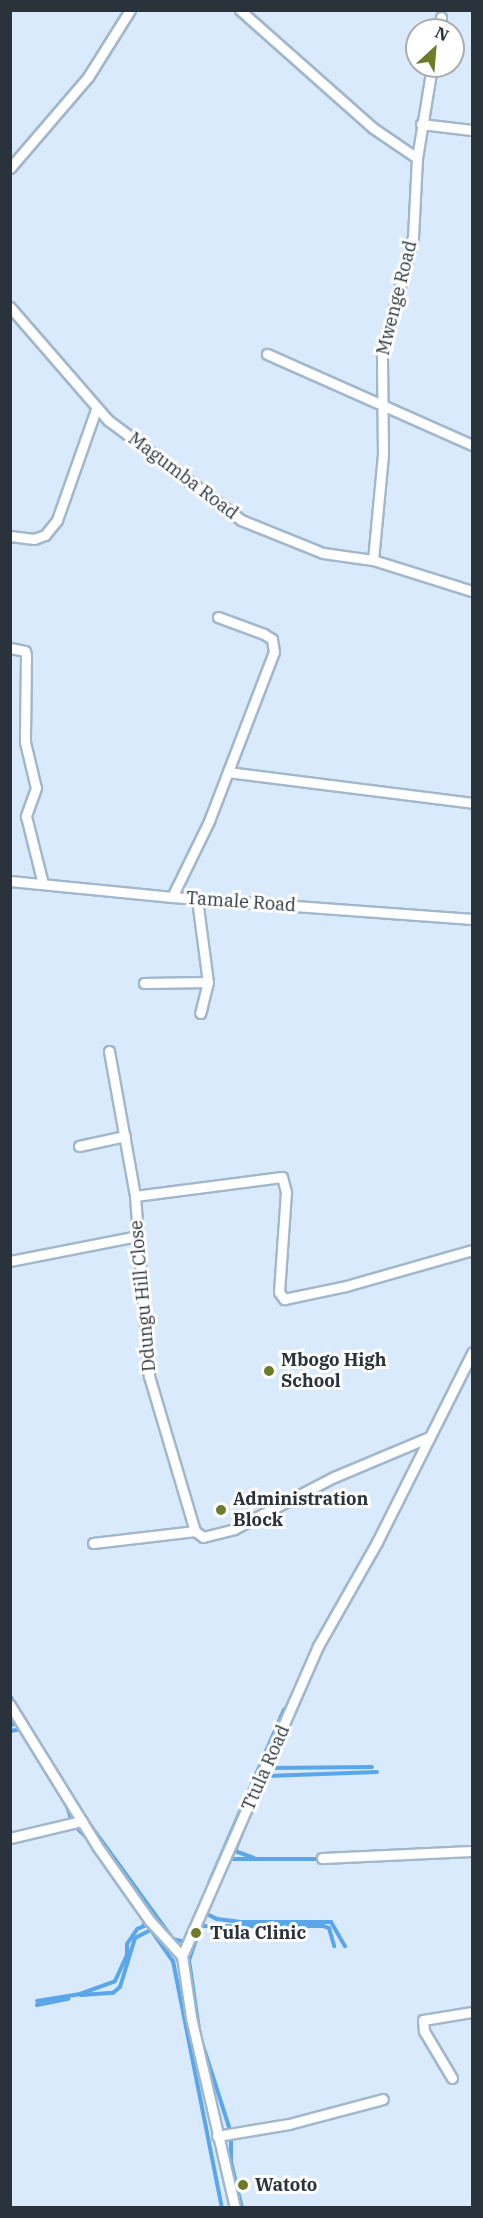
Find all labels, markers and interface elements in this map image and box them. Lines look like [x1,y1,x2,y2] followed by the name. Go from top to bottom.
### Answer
[405,18,465,78] north arrow
[432,22,452,45] text: N
[372,239,422,357] street label: Mwenge Road
[124,428,242,524] street label: Magumba Road
[185,887,297,917] street label: Tamale Road
[126,1219,160,1373] street label: Ddungu Hill Close
[281,1350,387,1392] place label: Mbogo High School
[262,1364,276,1378] marker: Mbogo High School
[233,1489,368,1532] place label: Administration Block
[214,1503,228,1517] marker: Administration Block
[238,1722,294,1814] street label: Ttula Road
[210,1922,306,1944] place label: Tula Clinic
[187,1924,205,1942] marker: Tula Clinic
[255,2174,317,2196] place label: Watoto
[236,2178,250,2192] marker: Watoto

